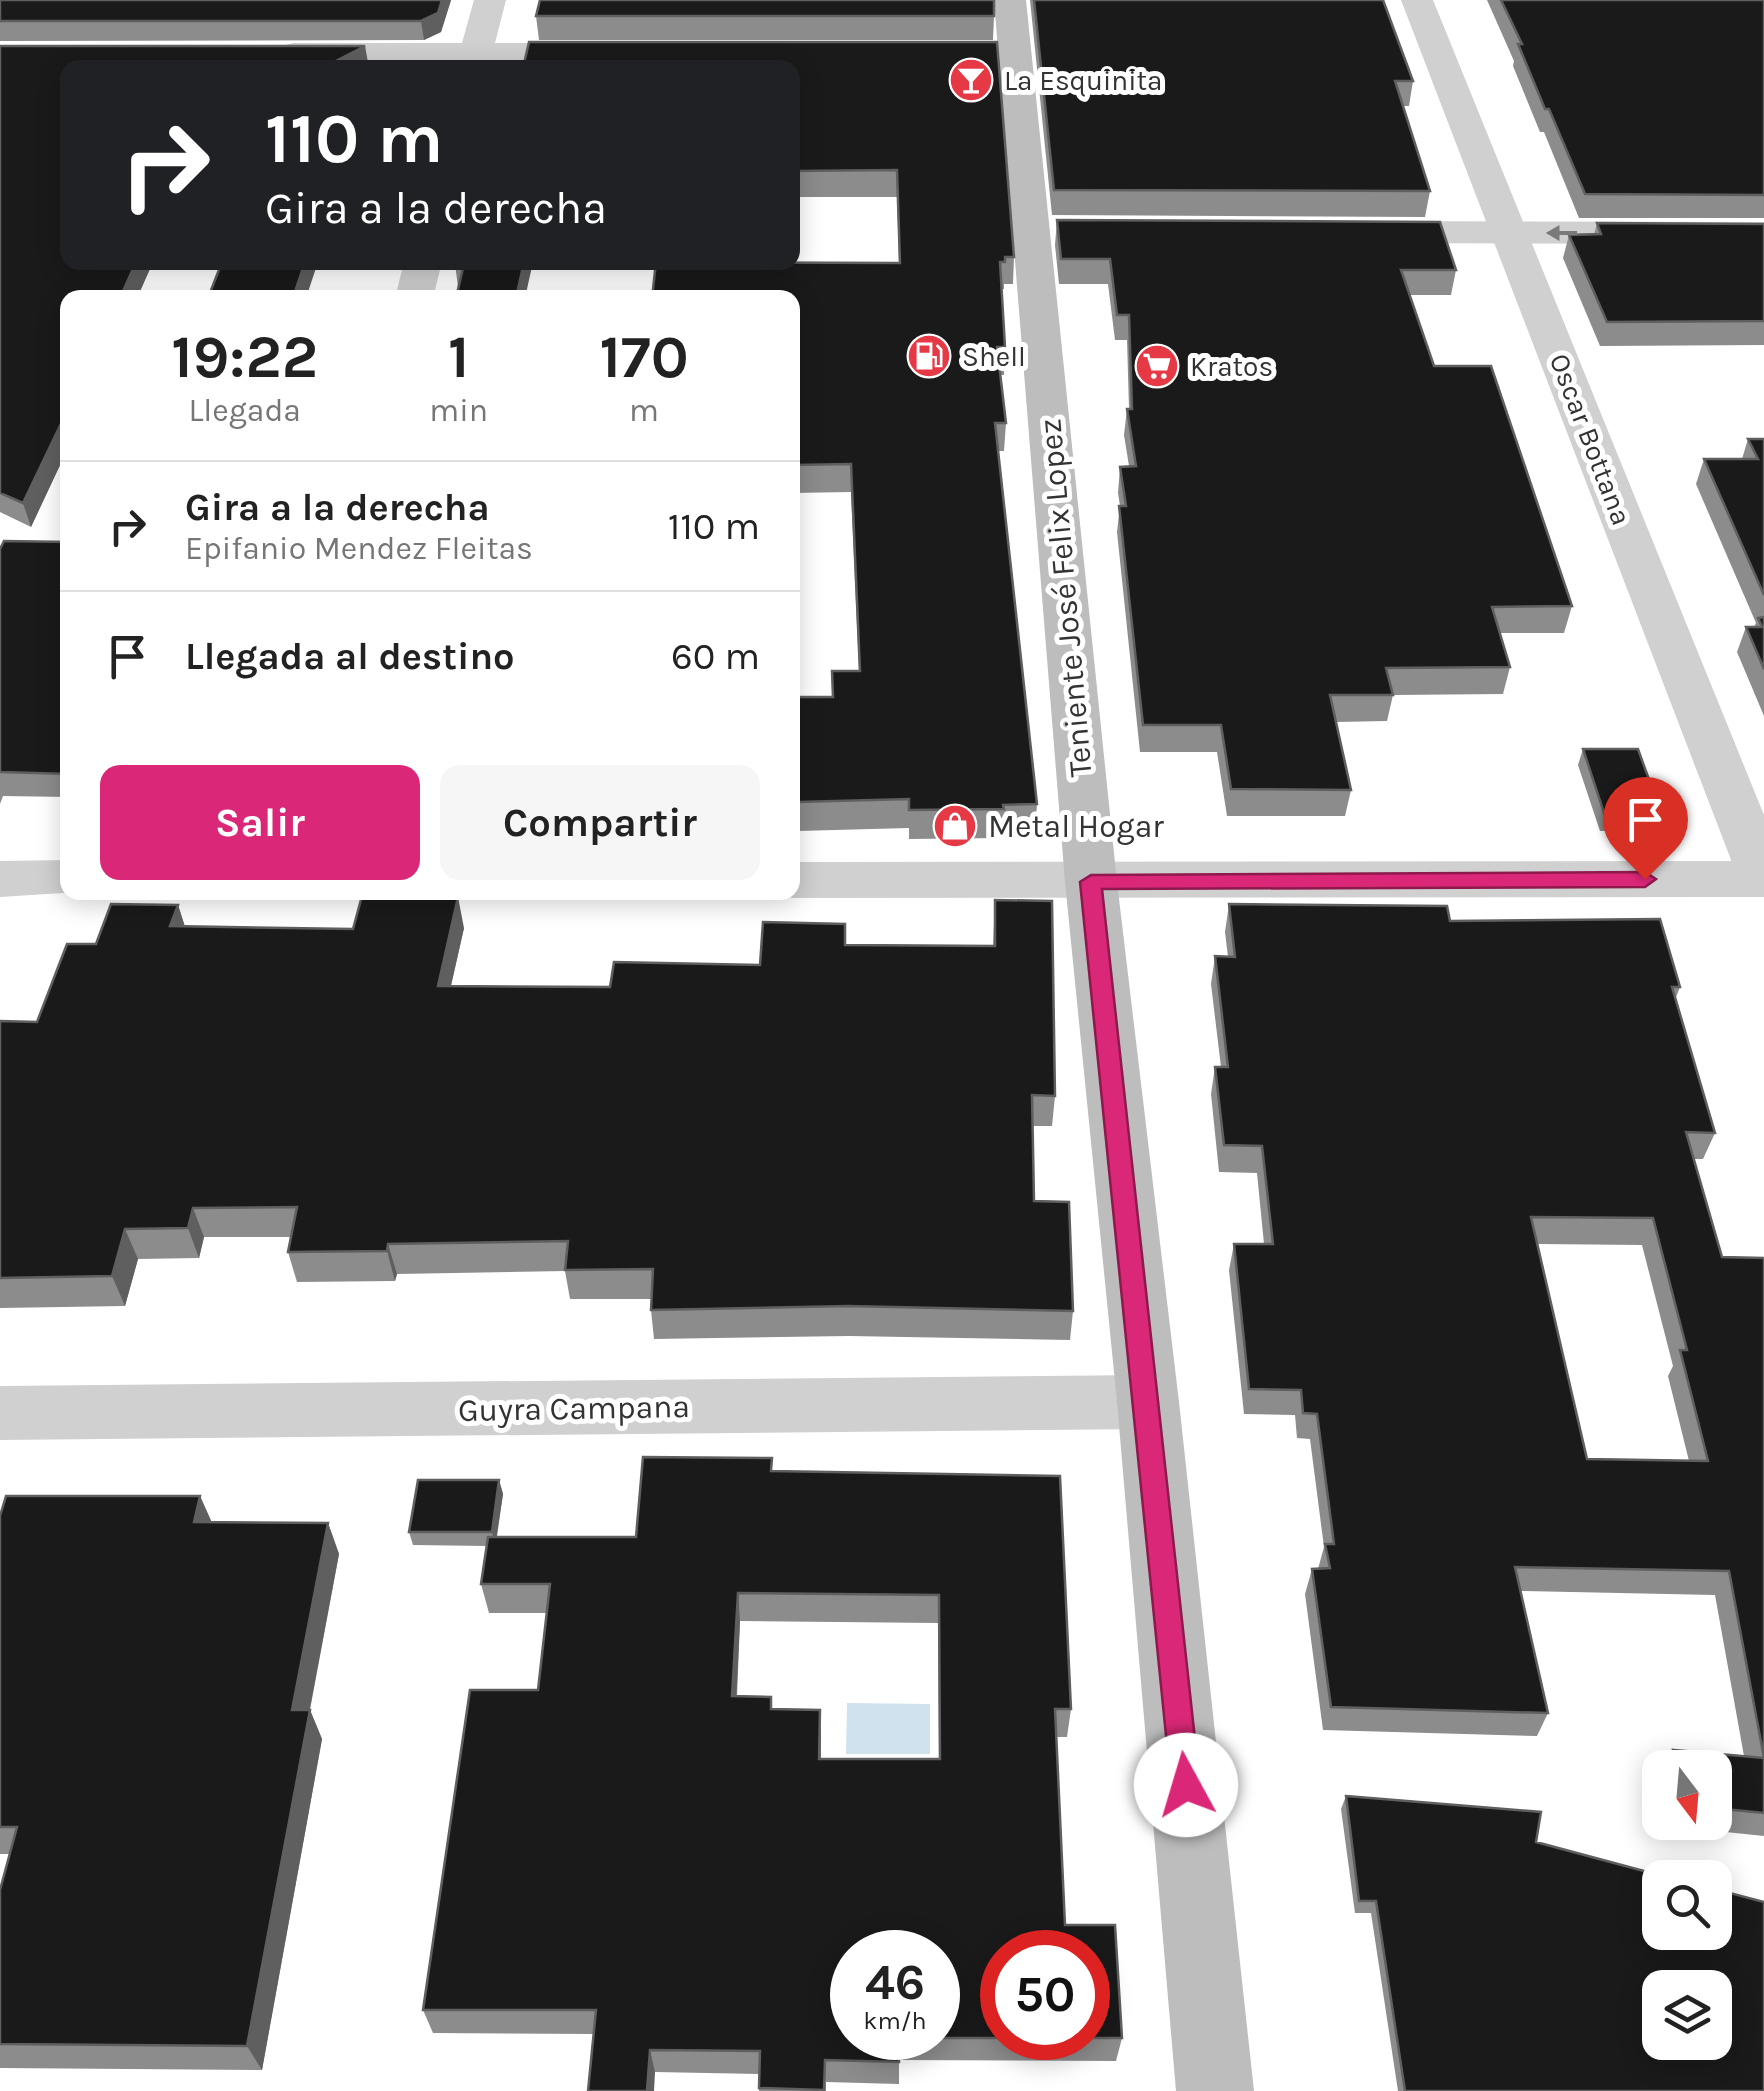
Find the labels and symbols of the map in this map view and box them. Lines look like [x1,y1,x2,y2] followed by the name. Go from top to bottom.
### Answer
[948,57,994,103] bar icon: La Esquinita
[1004,64,1162,97] place label: La Esquinita
[1545,225,1577,241] one-way arrow
[906,333,952,379] fuel station icon: Shell
[962,340,1026,373] place label: Shell
[1134,343,1180,389] supermarket icon: Kratos
[1543,349,1638,530] street label: Oscar Bottana
[1190,350,1273,383] place label: Kratos
[1031,417,1100,779] street label: Teniente José Felix Lopez
[1603,777,1688,880] pin
[932,803,978,849] shop icon: Metal Hogar
[988,808,1164,845] place label: Metal Hogar
[458,1388,690,1429] street label: Guyra Campana
[1134,1733,1238,1837] position arrow
[1642,1750,1732,1840] north arrow
[980,1930,1110,2060] speed limit sign: 50

